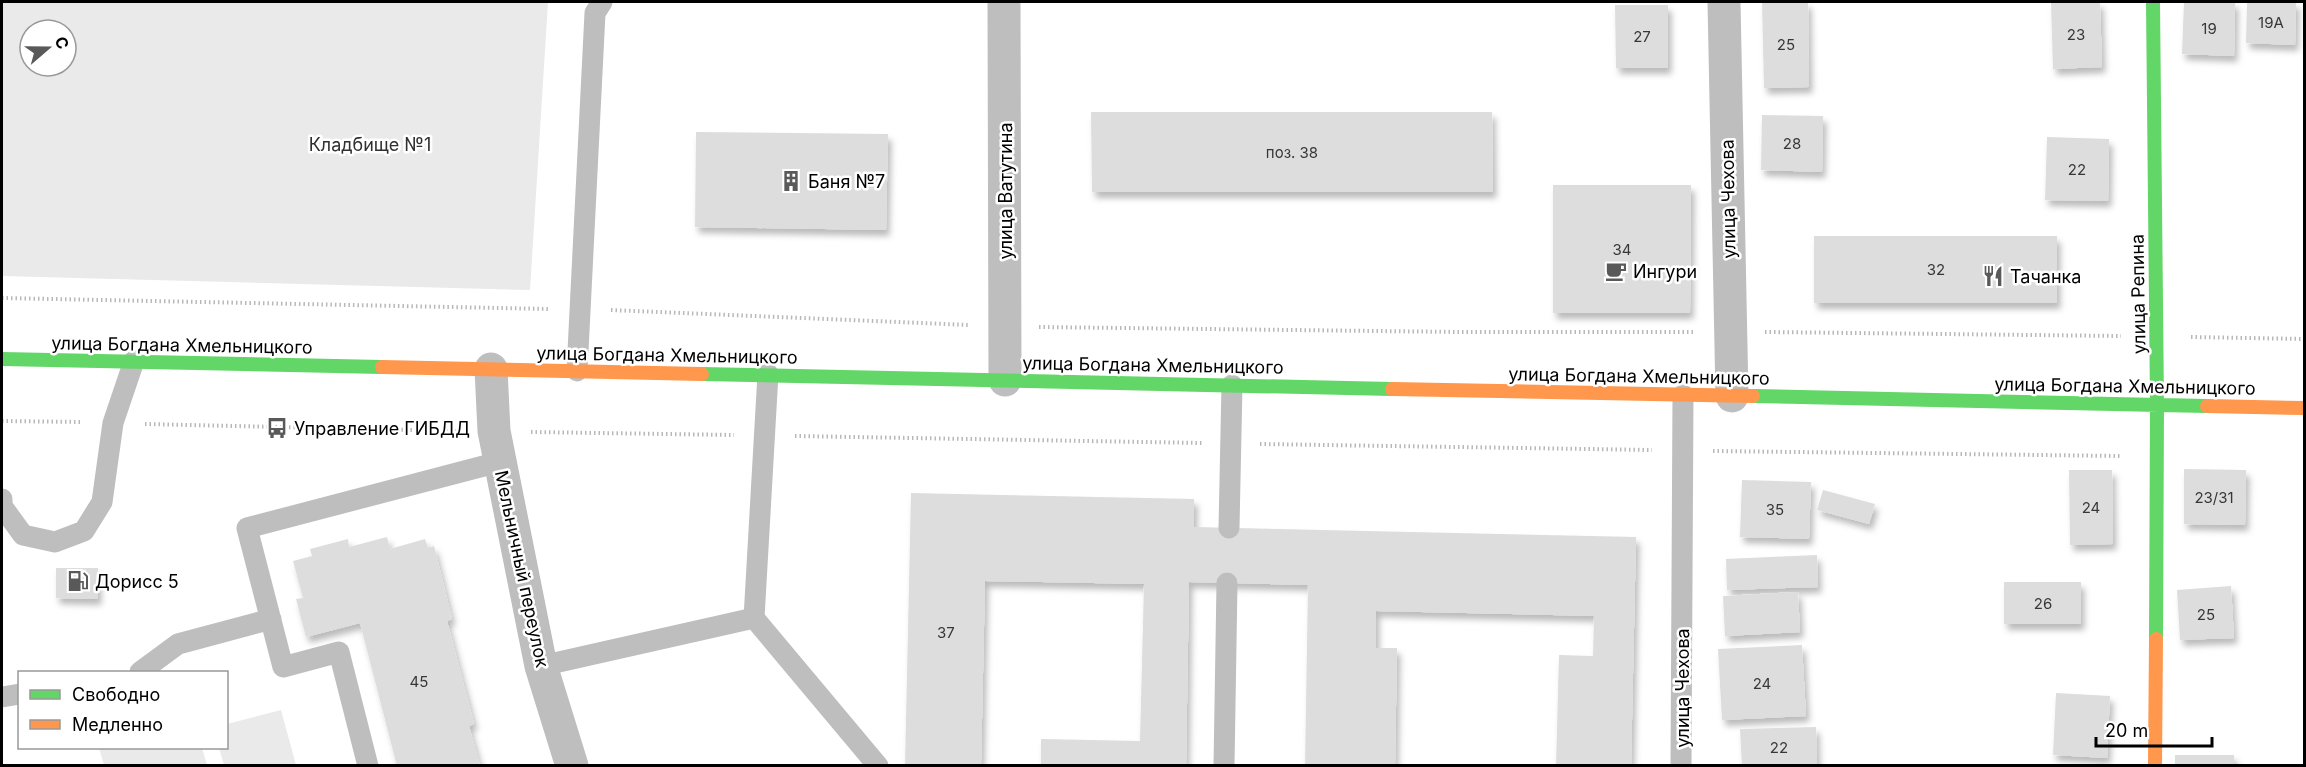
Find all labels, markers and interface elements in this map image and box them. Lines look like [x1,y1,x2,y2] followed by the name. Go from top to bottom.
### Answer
[2258,13,2284,32] house number: 19А
[18,18,78,78] north arrow
[2201,19,2217,38] house number: 19
[2067,25,2085,44] house number: 23
[1633,27,1651,46] house number: 27
[51,34,74,52] text: С
[1777,35,1795,54] house number: 25
[995,122,1016,260] street label: улица Ватутина
[309,134,431,155] park label: Кладбище №1
[1783,134,1801,153] house number: 28
[1716,139,1740,259] street label: улица Чехова
[1266,143,1318,162] house number: поз. 38
[2068,160,2086,179] house number: 22
[779,169,803,193] building icon: Баня №7
[808,171,885,192] place label: Баня №7
[2126,234,2150,354] street label: улица Репина
[1613,240,1631,259] house number: 34
[1604,259,1628,283] cafe icon: Ингури
[1927,260,1945,279] house number: 32
[1633,261,1697,282] place label: Ингури
[1981,264,2005,288] restaurant icon: Тачанка
[2010,266,2081,287] place label: Тачанка
[51,332,313,358] street label: улица Богдана Хмельницкого
[536,342,798,368] street label: улица Богдана Хмельницкого
[1022,352,1284,378] street label: улица Богдана Хмельницкого
[1508,363,1770,389] street label: улица Богдана Хмельницкого
[1994,373,2256,399] street label: улица Богдана Хмельницкого
[265,416,289,440] bus stop icon: Управление ГИБДД
[294,418,470,439] place label: Управление ГИБДД
[491,469,553,670] street label: Мельничный переулок
[2194,488,2234,507] house number: 23/31
[2082,498,2100,517] house number: 24
[1766,500,1784,519] house number: 35
[66,569,90,593] fuel station icon: Дориcс 5
[95,571,179,592] place label: Дориcс 5
[2034,594,2052,613] house number: 26
[2197,605,2215,624] house number: 25
[937,623,955,642] house number: 37
[1672,628,1693,748] street label: улица Чехова
[18,671,228,749] legend
[410,672,428,691] house number: 45
[1753,674,1771,693] house number: 24
[72,684,160,705] text: Свободно
[2096,710,2212,748] scale bar
[72,714,163,735] text: Медленно
[2105,720,2148,741] text: 20 m
[1770,738,1788,757] house number: 22

